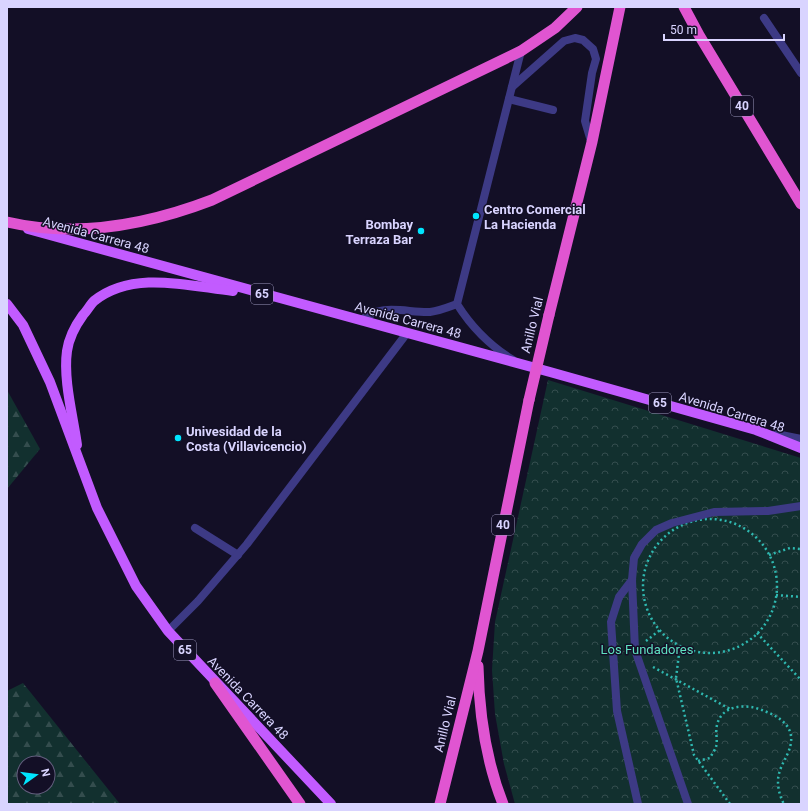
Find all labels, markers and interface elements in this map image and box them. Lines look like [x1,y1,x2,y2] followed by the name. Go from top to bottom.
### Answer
[664,16,784,42] scale bar
[670,23,697,37] text: 50 m
[731,96,753,116] road number: 40
[484,202,586,232] place label: Centro Comercial La Hacienda
[471,211,481,221] marker: Centro Comercial La Hacienda
[41,214,151,256] street label: Avenida Carrera 48
[345,217,413,247] place label: Bombay Terraza Bar
[416,226,426,236] marker: Bombay Terraza Bar
[251,284,273,304] road number: 65
[518,295,546,355] street label: Anillo Vial
[353,299,463,341] street label: Avenida Carrera 48
[677,389,787,435] street label: Avenida Carrera 48
[649,393,671,413] road number: 65
[186,424,307,454] place label: Univesidad de la Costa (Villavicencio)
[173,433,183,443] marker: Univesidad de la Costa (Villavicencio)
[492,515,514,535] road number: 40
[174,640,196,660] road number: 65
[601,642,694,657] park label: Los Fundadores
[205,653,291,743] street label: Avenida Carrera 48
[431,694,459,754] street label: Anillo Vial
[16,755,56,795] north arrow
[38,767,53,778] text: N

